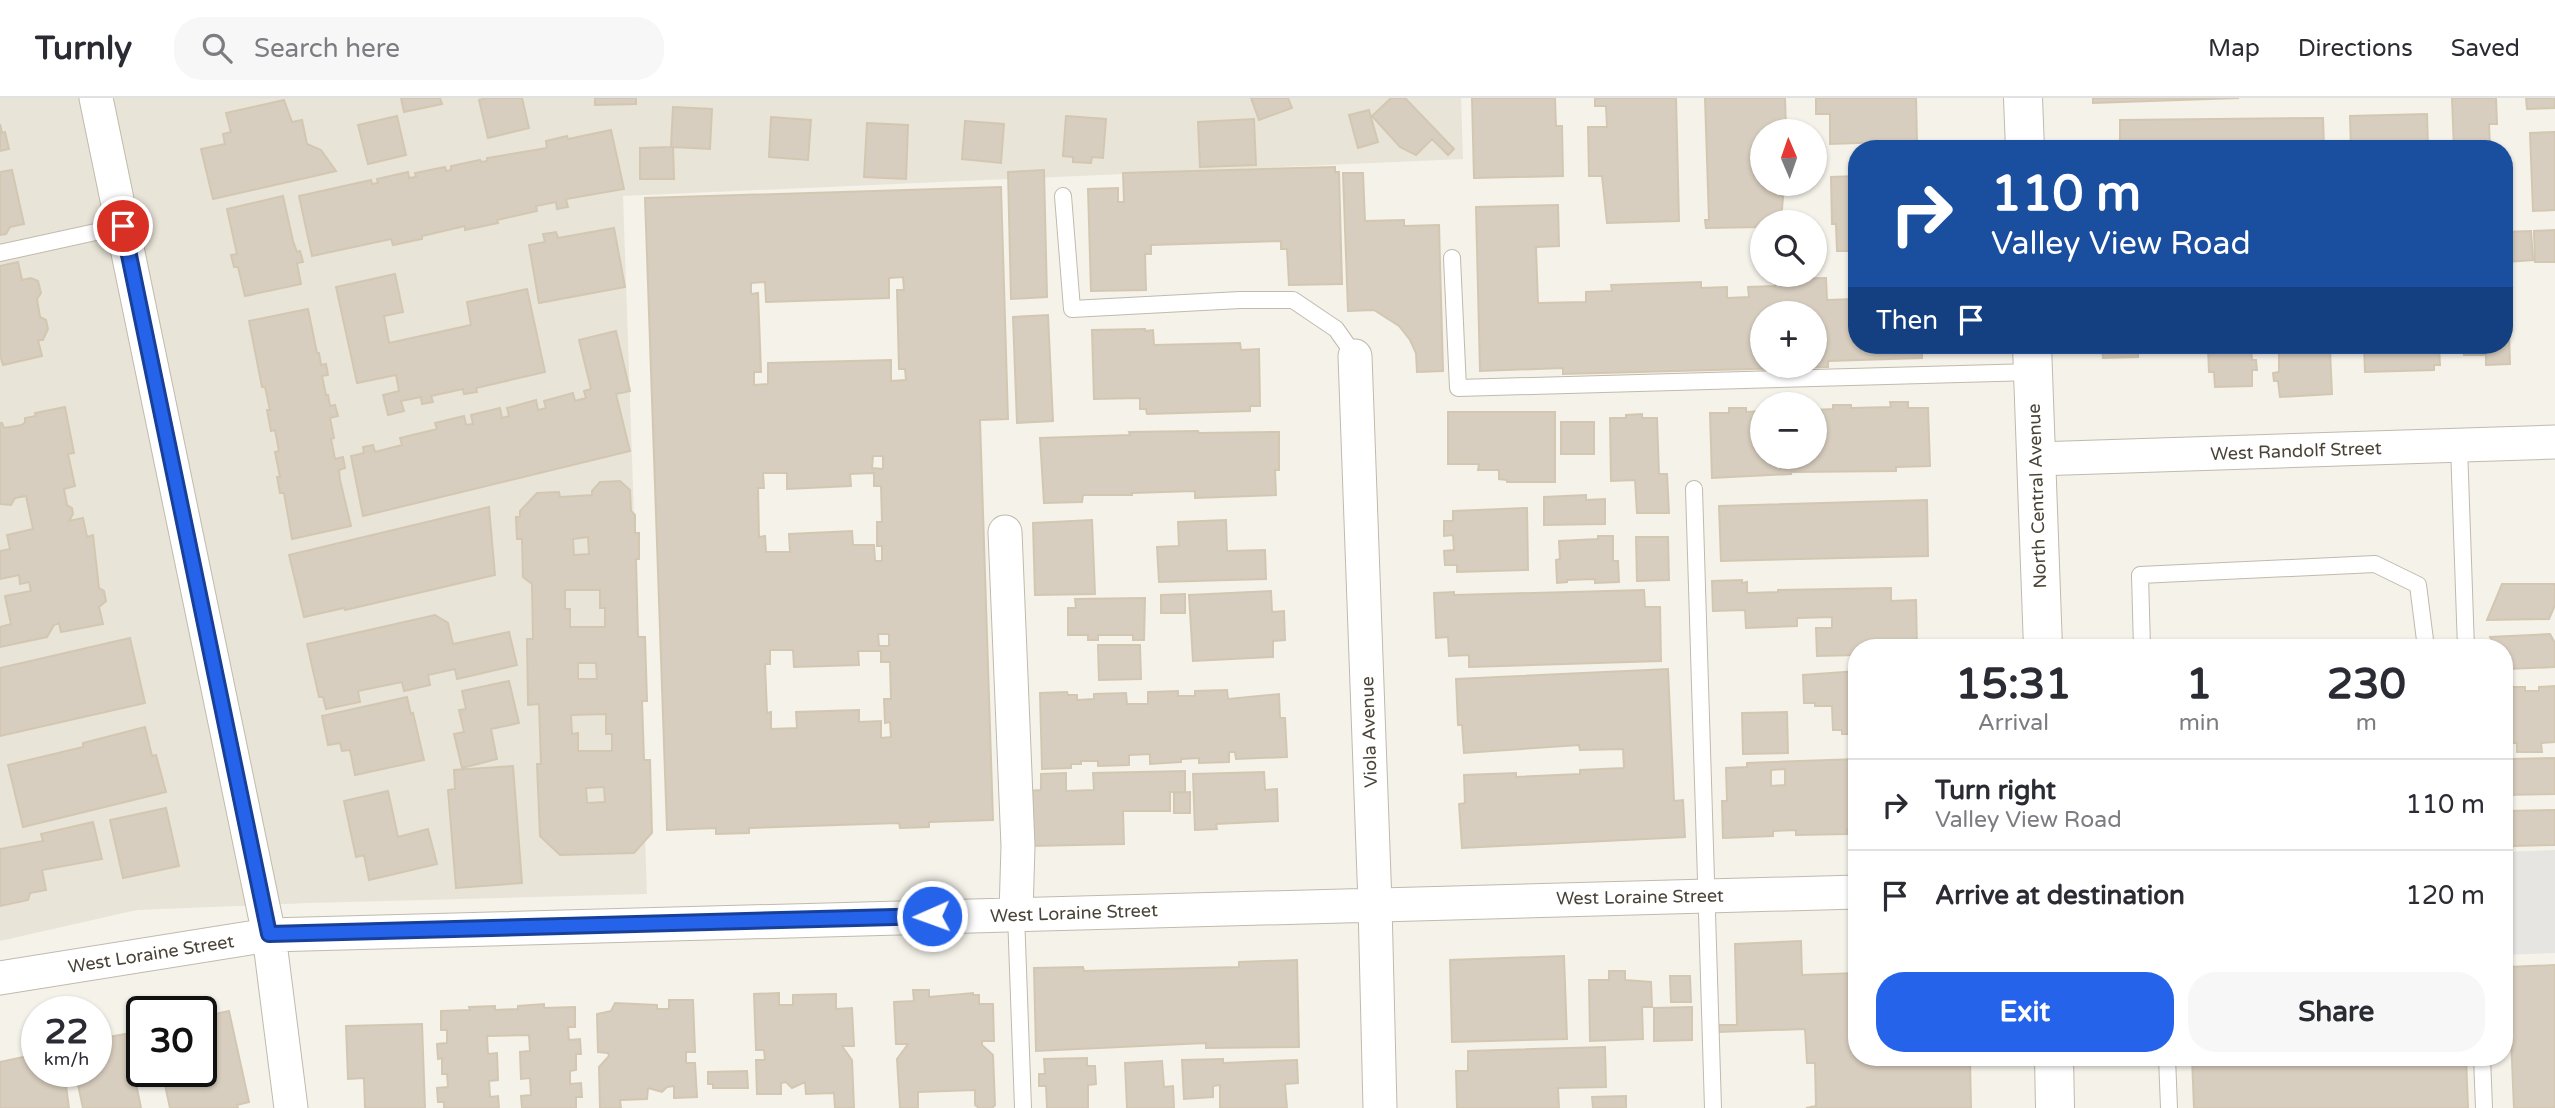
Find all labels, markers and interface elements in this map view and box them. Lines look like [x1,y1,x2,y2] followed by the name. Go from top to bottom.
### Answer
[174,17,664,80] search box
[35,29,132,68] text: Turnly
[198,29,236,67] icon: search
[254,33,400,64] text: Search here
[2208,34,2260,63] text: Map
[2298,34,2413,63] text: Directions
[2451,34,2520,63] text: Saved
[1750,119,1827,196] north arrow
[1750,119,1827,469] map controls
[1991,165,2141,224] text: 110 m
[1876,168,1967,259] icon: right
[93,196,153,256] pin
[104,207,142,245] icon: arrive
[1750,210,1827,287] button: search
[1991,225,2251,263] text: Valley View Road
[1750,301,1827,378] button: +
[1952,301,1990,339] icon: arrive
[1876,305,1938,336] text: Then
[1750,392,1827,469] button: −
[2023,403,2051,589] street label: North Central Avenue
[2210,437,2382,465] street label: West Randolf Street
[1955,659,2072,710] text: 15:31
[2186,659,2212,710] text: 1
[2327,659,2406,710] text: 230
[1356,676,1382,788] street label: Viola Avenue
[1978,709,2049,737] text: Arrival
[2179,709,2220,737] text: min
[2356,709,2377,737] text: m
[1935,775,2056,806] text: Turn right
[1876,786,1914,824] icon: right
[2405,789,2485,820] text: 110 m
[1935,806,2122,834] text: Valley View Road
[1876,877,1914,915] icon: arrive
[895,879,969,953] position arrow
[1935,880,2185,911] text: Arrive at destination
[2405,880,2485,911] text: 120 m
[1556,885,1724,909] street label: West Loraine Street
[990,899,1158,927] street label: West Loraine Street
[66,930,236,978] street label: West Loraine Street
[1876,972,2174,1052] button: Exit
[2188,972,2485,1052] button: Share
[126,996,217,1087] speed limit sign: 30
[45,1011,88,1053] text: 22
[44,1048,89,1070] text: km/h

